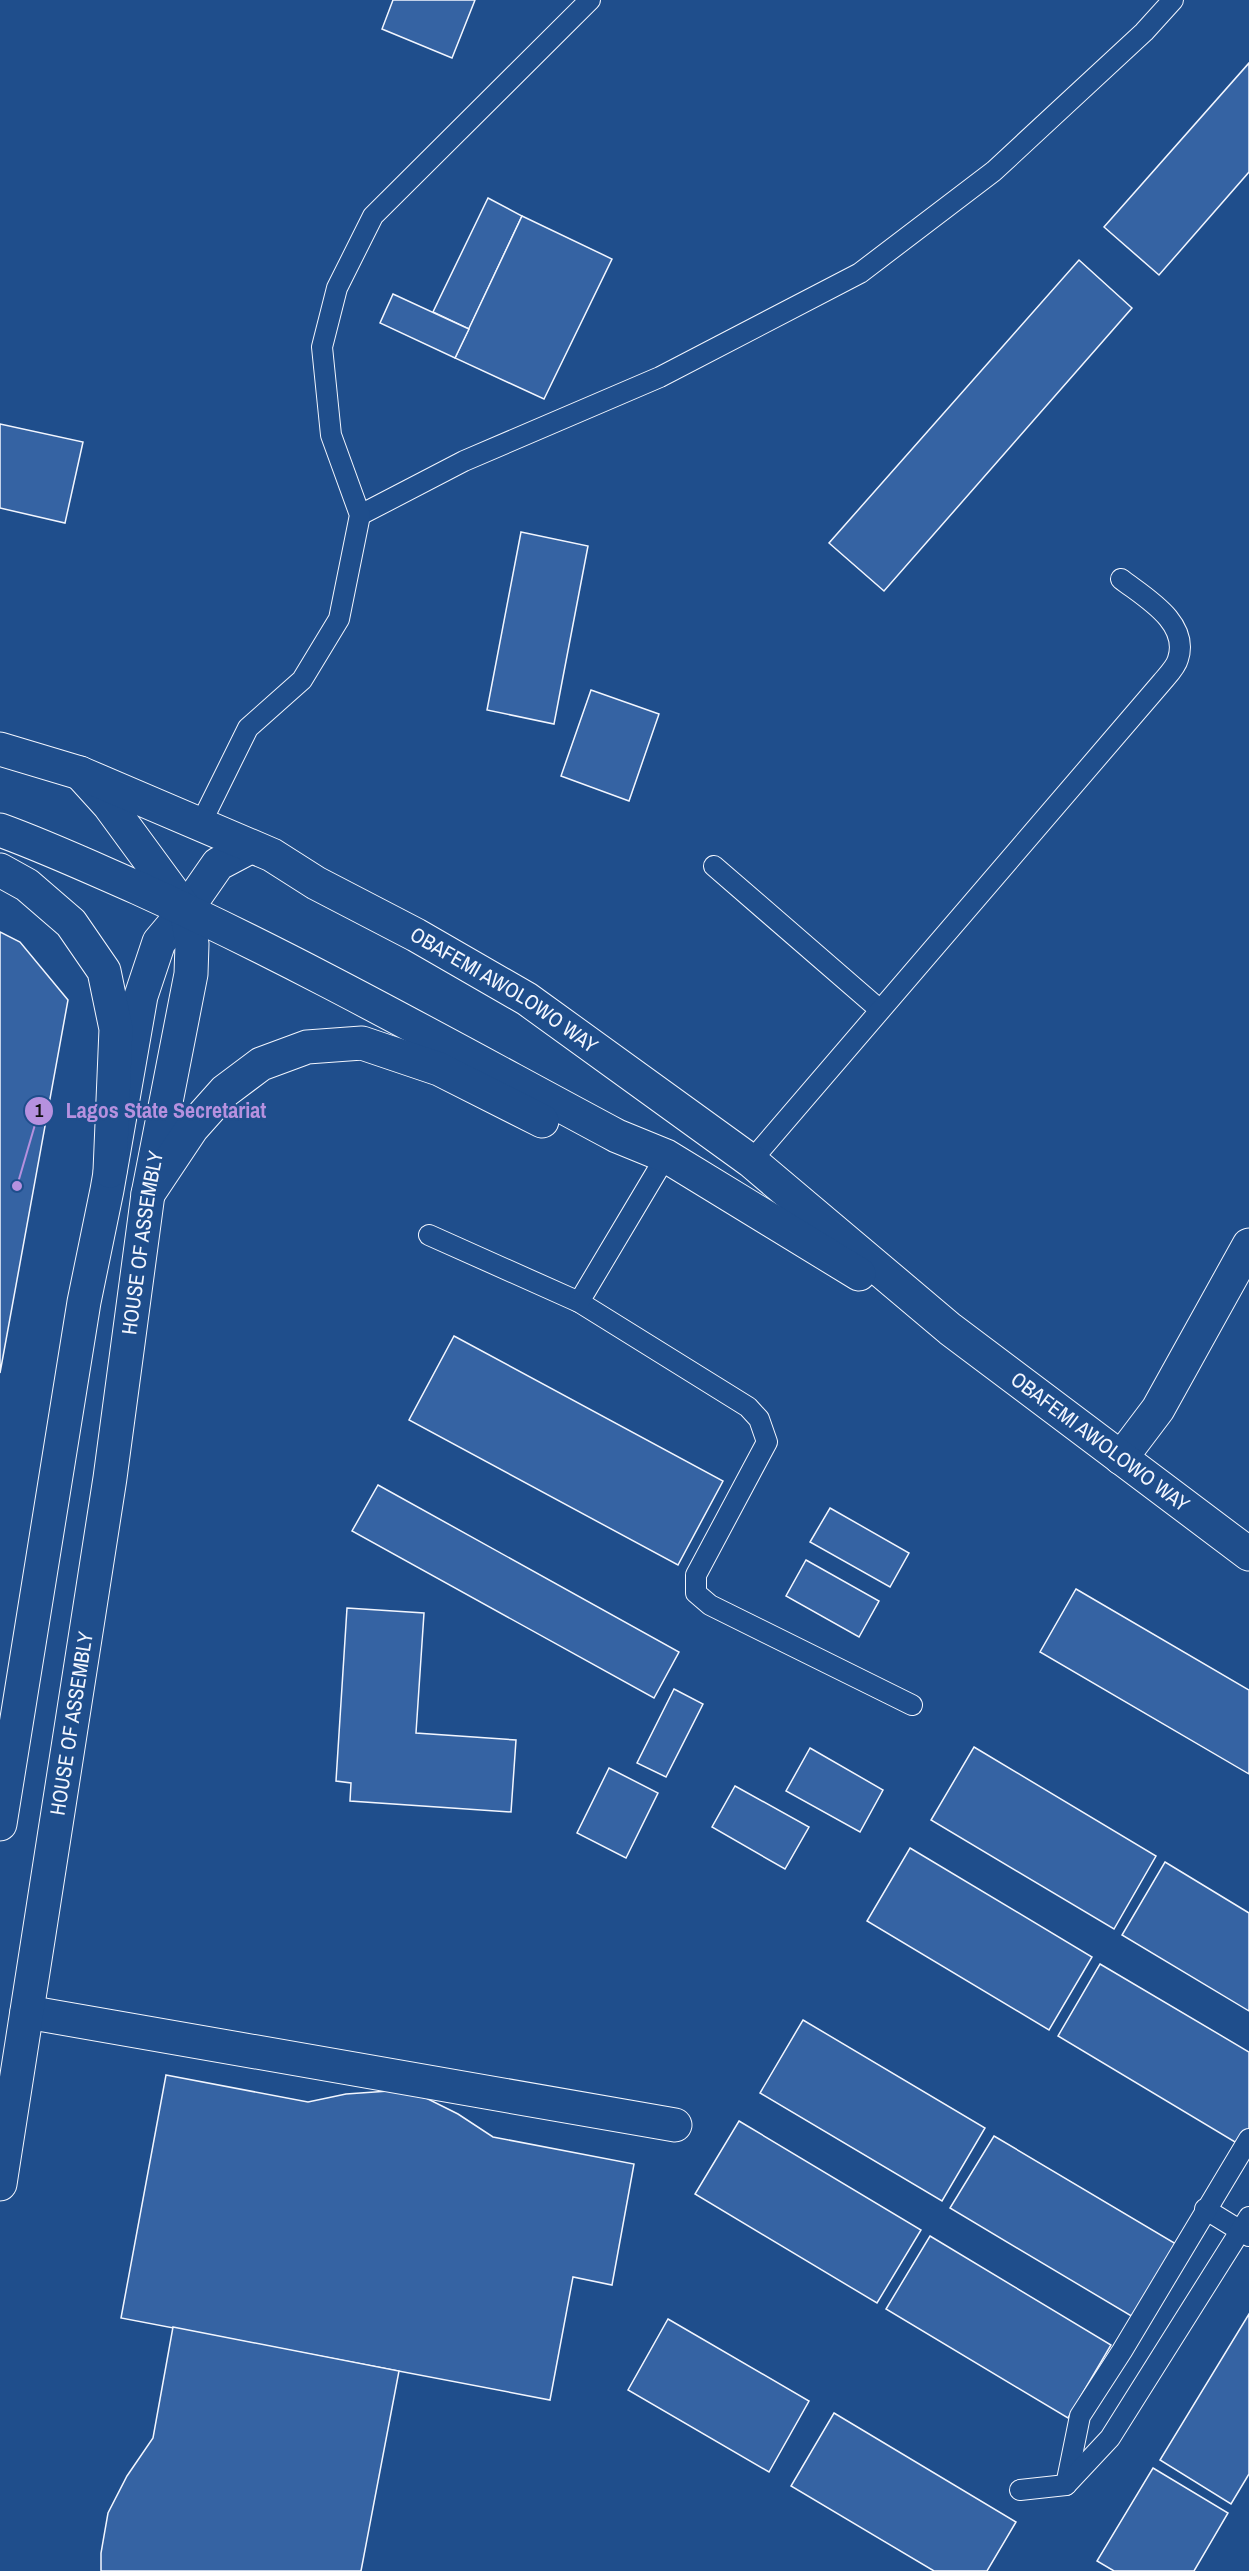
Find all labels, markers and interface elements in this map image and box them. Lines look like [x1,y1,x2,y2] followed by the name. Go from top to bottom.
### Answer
[405,920,604,1060] street label: OBAFEMI AWOLOWO WAY
[24,1091,278,1131] callout: Lagos State Secretariat
[66,1095,266,1125] text: Lagos State Secretariat
[35,1098,44,1123] text: 1
[114,1148,170,1336] street label: HOUSE OF ASSEMBLY
[1005,1365,1196,1519] street label: OBAFEMI AWOLOWO WAY
[43,1629,100,1817] street label: HOUSE OF ASSEMBLY

